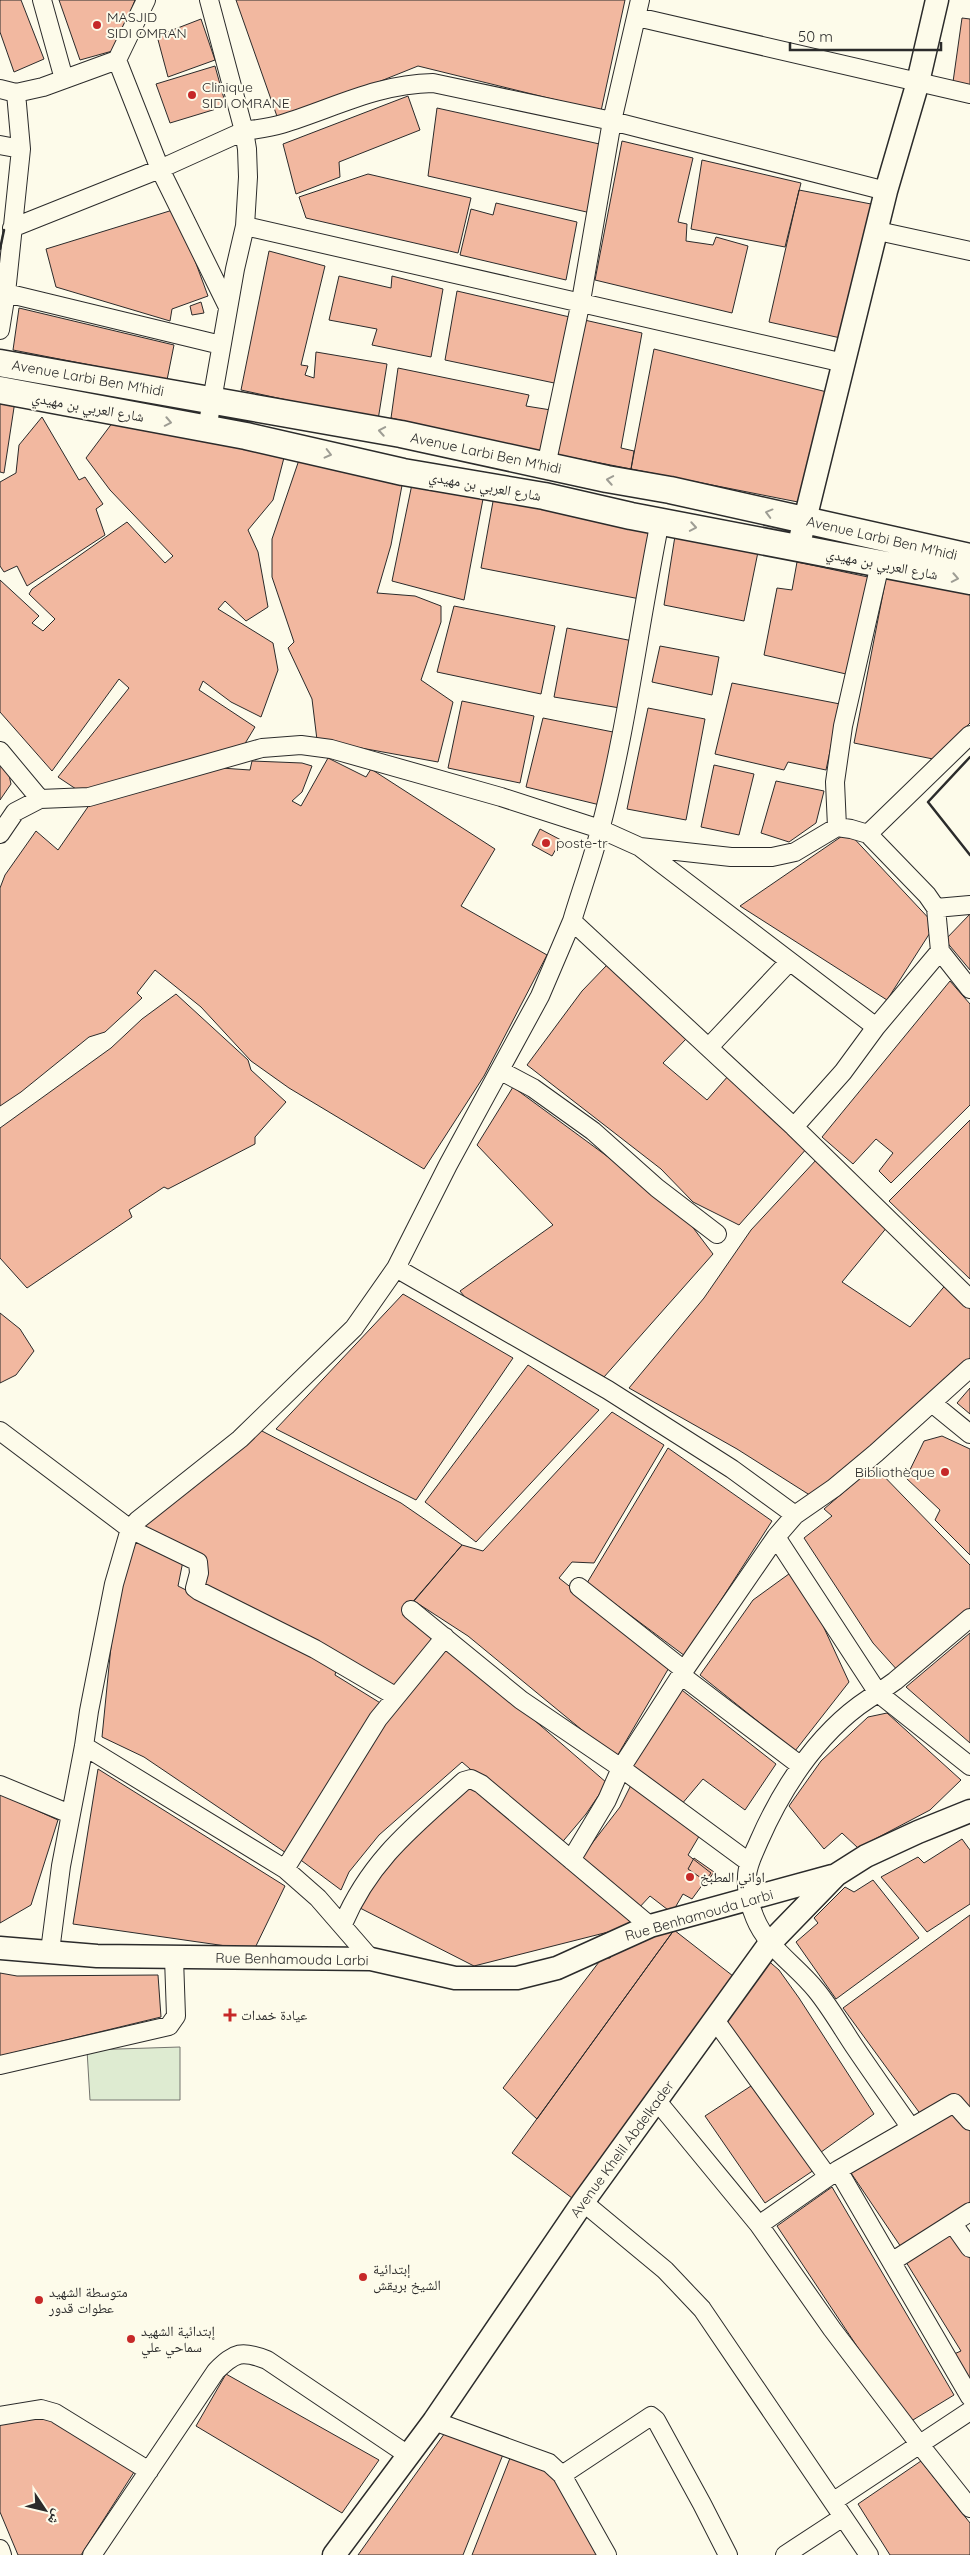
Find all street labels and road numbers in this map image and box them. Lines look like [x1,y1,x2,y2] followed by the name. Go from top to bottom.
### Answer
[11,356,165,400] street label: Avenue Larbi Ben M'hidi
[30,388,145,428] street label: شارع العربي بن مهيدي
[409,428,563,478] street label: Avenue Larbi Ben M'hidi
[427,467,542,507] street label: شارع العربي بن مهيدي
[805,512,959,564] street label: Avenue Larbi Ben M'hidi
[824,544,939,586] street label: شارع العربي بن مهيدي
[623,1885,775,1945] street label: Rue Benhamouda Larbi
[215,1949,369,1969] street label: Rue Benhamouda Larbi
[566,2076,678,2221] street label: Avenue Khelil Abdelkader

